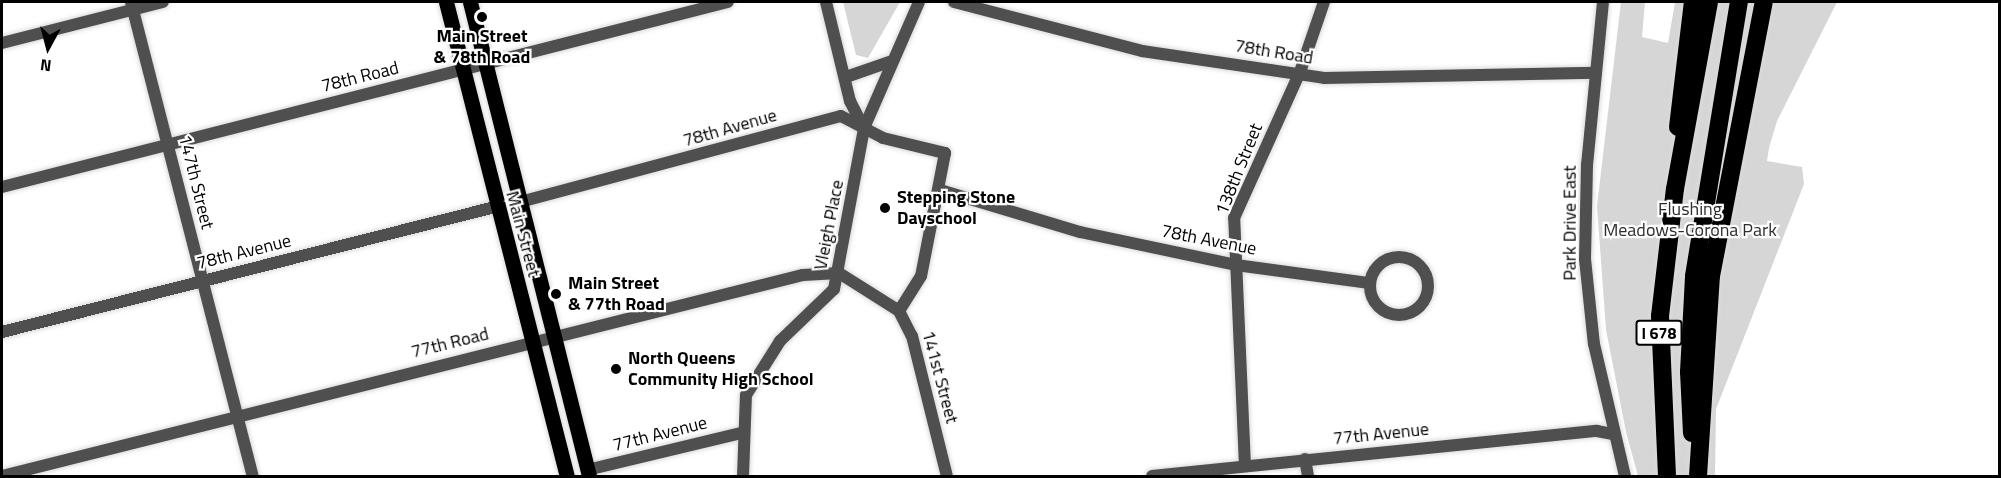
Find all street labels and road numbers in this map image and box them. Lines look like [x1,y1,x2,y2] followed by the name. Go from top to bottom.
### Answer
[1233,35,1315,69] street label: 78th Road
[319,57,401,97] street label: 78th Road
[681,104,779,152] street label: 78th Avenue
[1211,120,1267,218] street label: 138th Street
[174,133,218,231] street label: 147th Street
[1559,165,1581,281] street label: Park Drive East
[810,178,848,272] street label: Vleigh Place
[501,189,545,279] street label: Main Street
[1160,220,1258,260] street label: 78th Avenue
[195,230,293,274] street label: 78th Avenue
[1635,320,1683,346] road number: I 678
[409,323,491,363] street label: 77th Road
[917,328,963,426] street label: 141st Street
[611,412,709,456] street label: 77th Avenue
[1332,418,1430,450] street label: 77th Avenue

